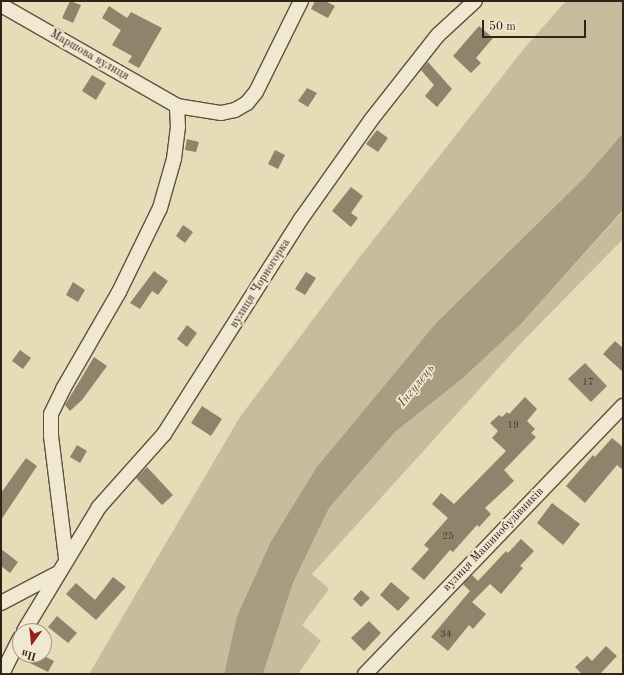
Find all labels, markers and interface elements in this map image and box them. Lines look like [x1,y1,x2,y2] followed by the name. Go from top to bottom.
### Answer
[484,12,588,38] scale bar
[489,21,516,33] text: 50 m
[47,27,131,85] street label: Маршова вулиця
[228,237,294,331] street label: вулиця Чорногорка
[395,362,439,410] water label: Інгулець
[582,377,594,389] house number: 17
[507,420,519,432] house number: 19
[441,485,547,595] street label: вулиця Машинобудівників
[442,531,454,543] house number: 25
[12,623,52,663] north arrow
[440,629,452,641] house number: 34
[20,647,38,661] text: Пн

